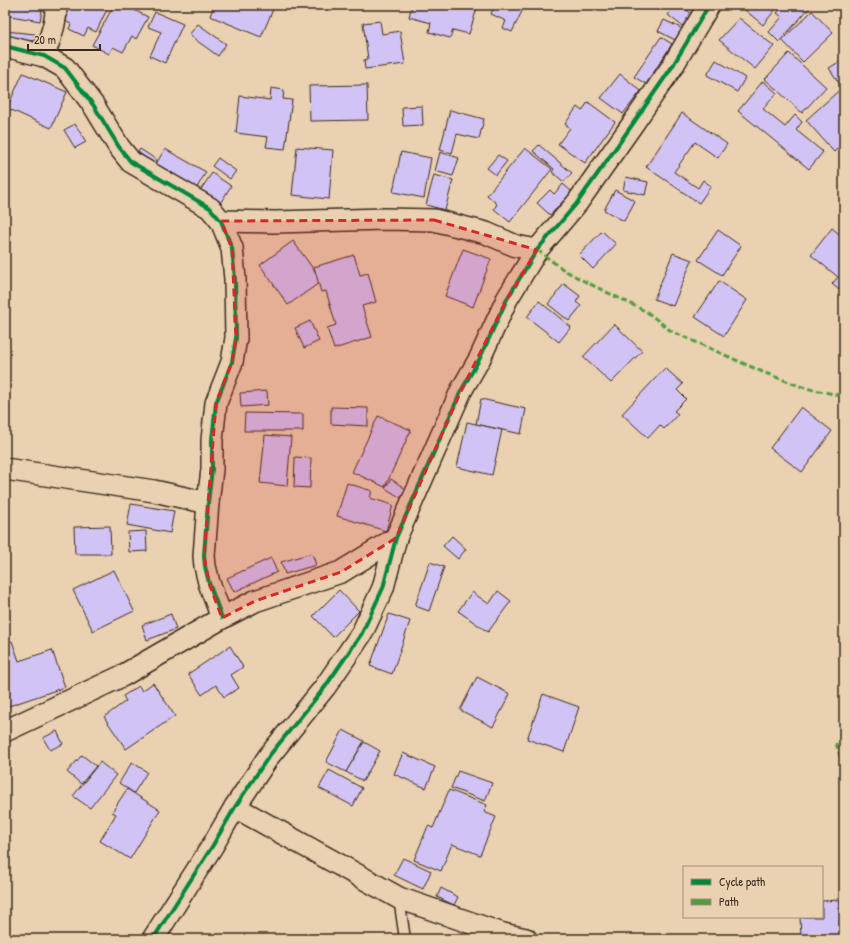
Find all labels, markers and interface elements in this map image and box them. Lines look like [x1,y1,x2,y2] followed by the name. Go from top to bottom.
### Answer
[28,26,100,52] scale bar
[34,31,56,48] text: 20 m
[683,866,823,918] legend
[719,873,765,890] text: Cycle path
[719,893,739,910] text: Path

